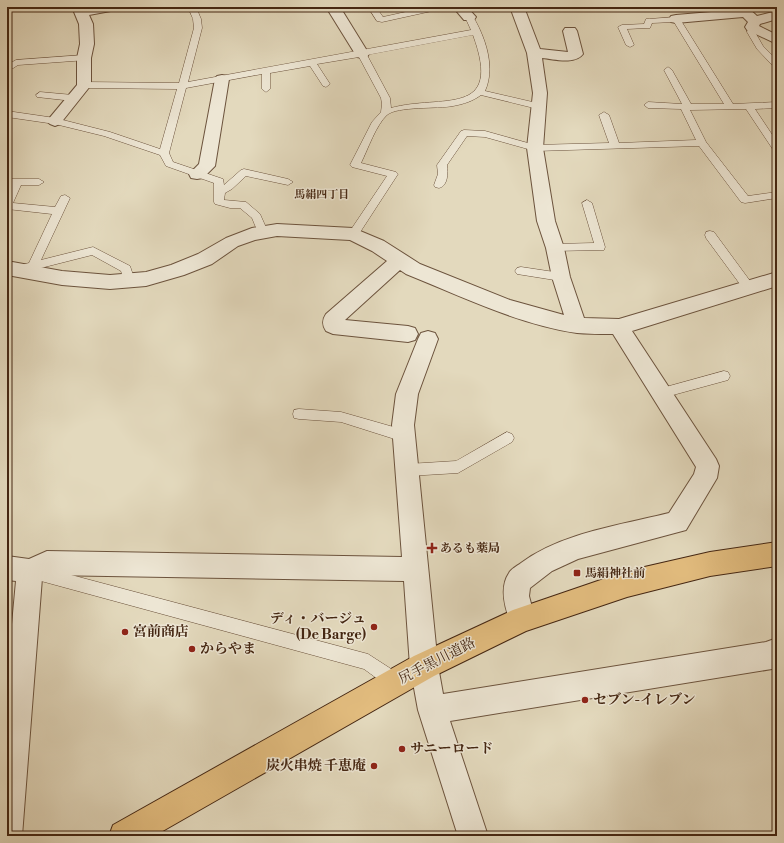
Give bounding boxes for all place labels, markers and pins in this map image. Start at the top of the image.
place label: あるも薬局 [440,541,500,556]
marker: あるも薬局 [427,543,437,553]
place label: 馬絹神社前 [585,566,645,581]
marker: 馬絹神社前 [572,568,582,578]
place label: ディ・バージュ (De Barge) [270,610,366,644]
marker: ディ・バージュ (De Barge) [369,622,379,632]
place label: 宮前商店 [133,623,189,641]
marker: 宮前商店 [120,627,130,637]
place label: からやま [200,640,256,658]
marker: からやま [187,644,197,654]
place label: セブン-イレブン [593,691,695,709]
marker: セブン-イレブン [580,695,590,705]
place label: サニーロード [410,740,493,758]
marker: サニーロード [397,744,407,754]
place label: 炭火串焼 千恵庵 [266,757,366,775]
marker: 炭火串焼 千恵庵 [369,761,379,771]

